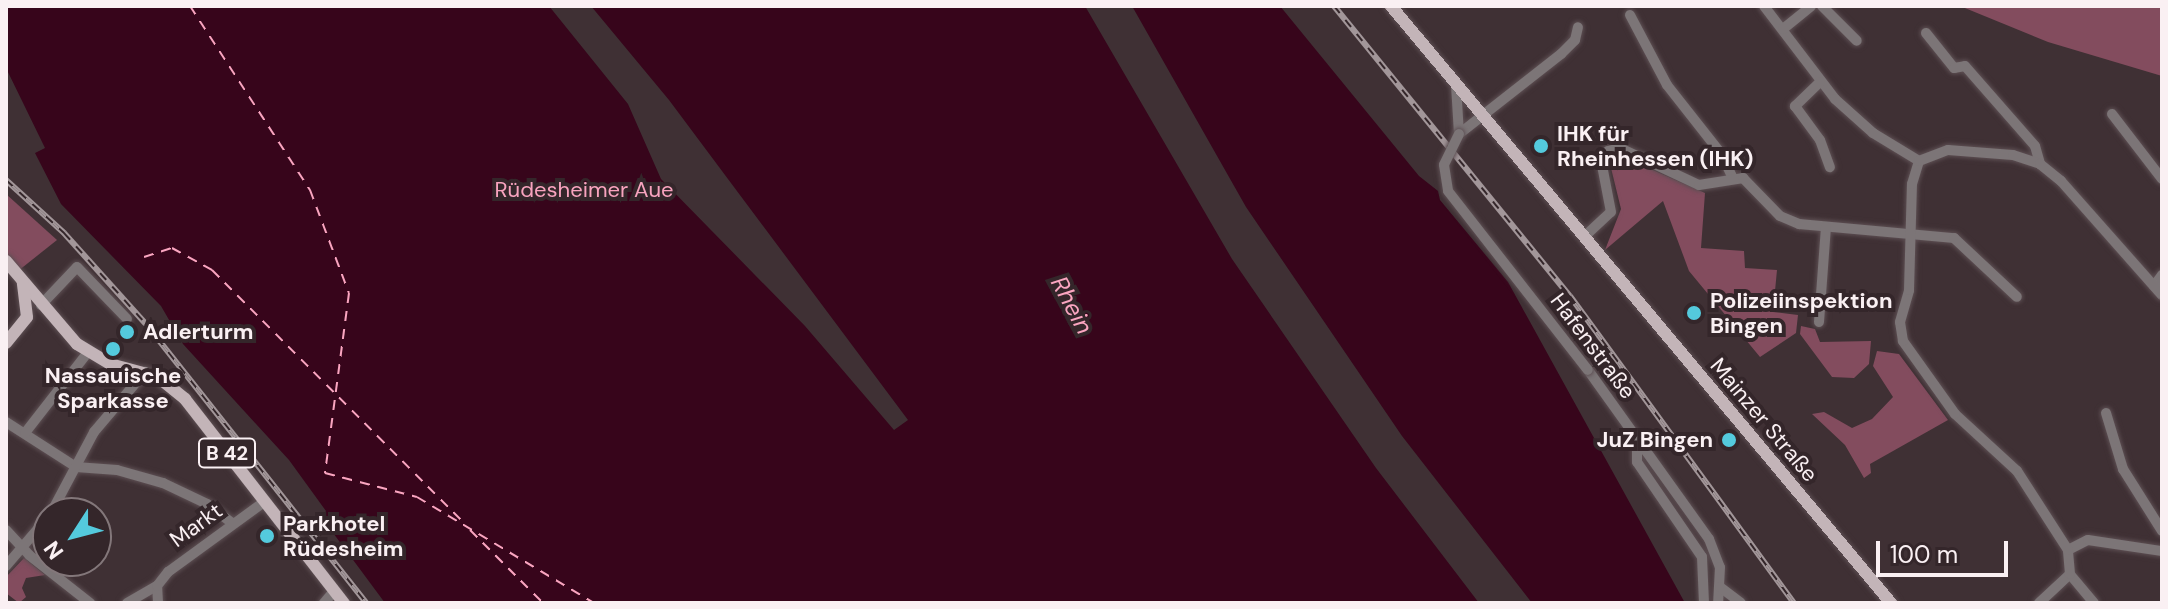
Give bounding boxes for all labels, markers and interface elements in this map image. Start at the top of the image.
place label: IHK für Rheinhessen (IHK) [1557,120,1753,172]
marker: IHK für Rheinhessen (IHK) [1532,137,1550,155]
park label: Rüdesheimer Aue [495,177,673,203]
water label: Rhein [1045,271,1099,339]
place label: Polizeiinspektion Bingen [1710,287,1893,338]
street label: Hafenstraße [1545,288,1641,404]
marker: Polizeiinspektion Bingen [1685,304,1703,322]
place label: Adlerturm [143,319,253,345]
marker: Adlerturm [118,323,136,341]
marker: Nassauische Sparkasse [104,340,122,358]
street label: Mainzer Straße [1705,353,1823,487]
place label: Nassauische Sparkasse [45,362,181,414]
place label: JuZ Bingen [1597,427,1713,453]
marker: JuZ Bingen [1720,431,1738,449]
road number: B 42 [197,437,257,469]
north arrow [32,497,112,577]
street label: Markt [165,497,227,553]
place label: Parkhotel Rüdesheim [283,510,403,562]
scale bar [1880,525,2012,575]
marker: Parkhotel Rüdesheim [258,527,276,545]
text: N [37,535,70,565]
text: 100 m [1890,539,1958,570]

